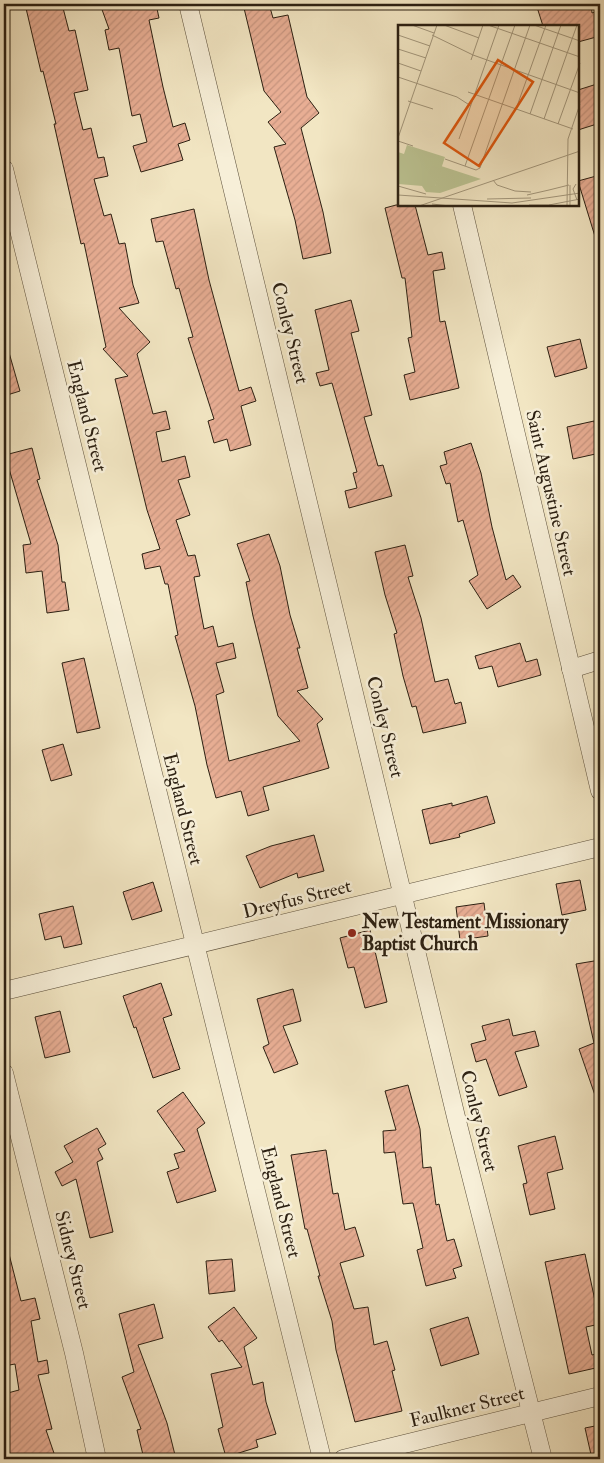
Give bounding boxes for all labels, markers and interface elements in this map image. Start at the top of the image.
inset map [398,25,579,206]
street label: Conley Street [266,280,314,386]
street label: England Street [62,358,112,474]
street label: Saint Augustine Street [520,408,582,578]
street label: Conley Street [361,674,409,780]
street label: England Street [158,751,208,867]
street label: Dreyfus Street [240,874,354,924]
place label: New Testament Missionary Baptist Church [361,910,569,957]
marker: New Testament Missionary Baptist Church [346,927,358,939]
street label: Conley Street [455,1068,503,1174]
street label: England Street [256,1144,306,1260]
street label: Sidney Street [49,1208,97,1312]
street label: Faulkner Street [407,1381,527,1433]

